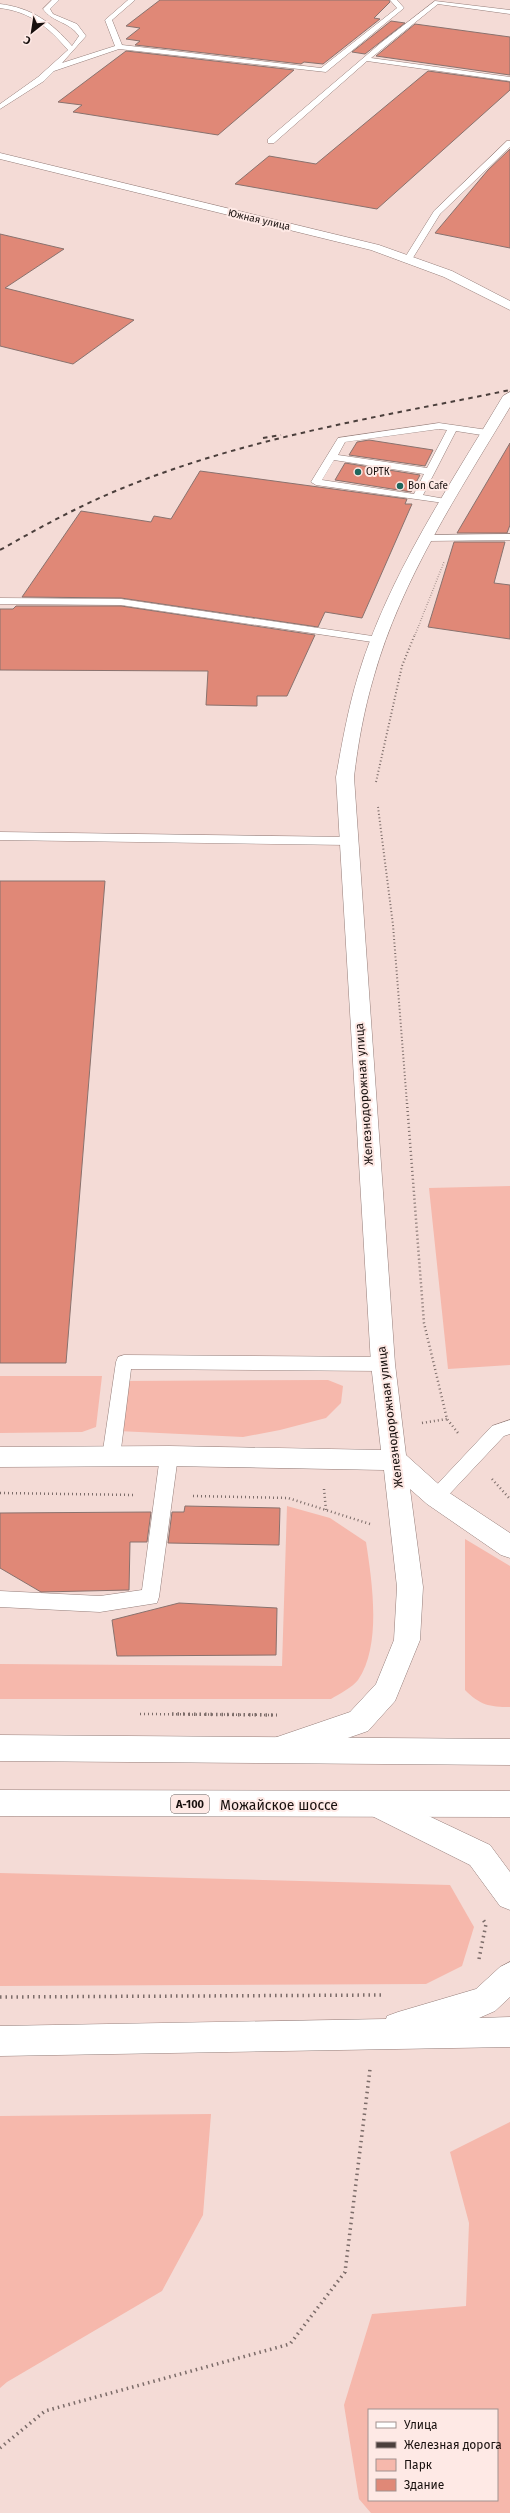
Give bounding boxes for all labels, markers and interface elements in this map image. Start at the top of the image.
north arrow [12,12,52,52]
text: С [21,33,33,47]
street label: Южная улица [227,207,291,233]
place label: ОРТК [366,466,390,478]
marker: ОРТК [353,467,363,477]
place label: Bon Cafe [408,480,448,492]
marker: Bon Cafe [395,481,405,491]
street label: Железнодорожная улица [352,1022,376,1166]
street label: Железнодорожная улица [374,1345,406,1489]
road number: А-100 [171,1795,209,1813]
street label: Можайское шоссе [220,1797,338,1814]
legend [368,2409,498,2501]
text: Улица [404,2418,438,2432]
text: Железная дорога [404,2438,502,2452]
text: Парк [404,2458,433,2472]
text: Здание [404,2478,444,2492]

